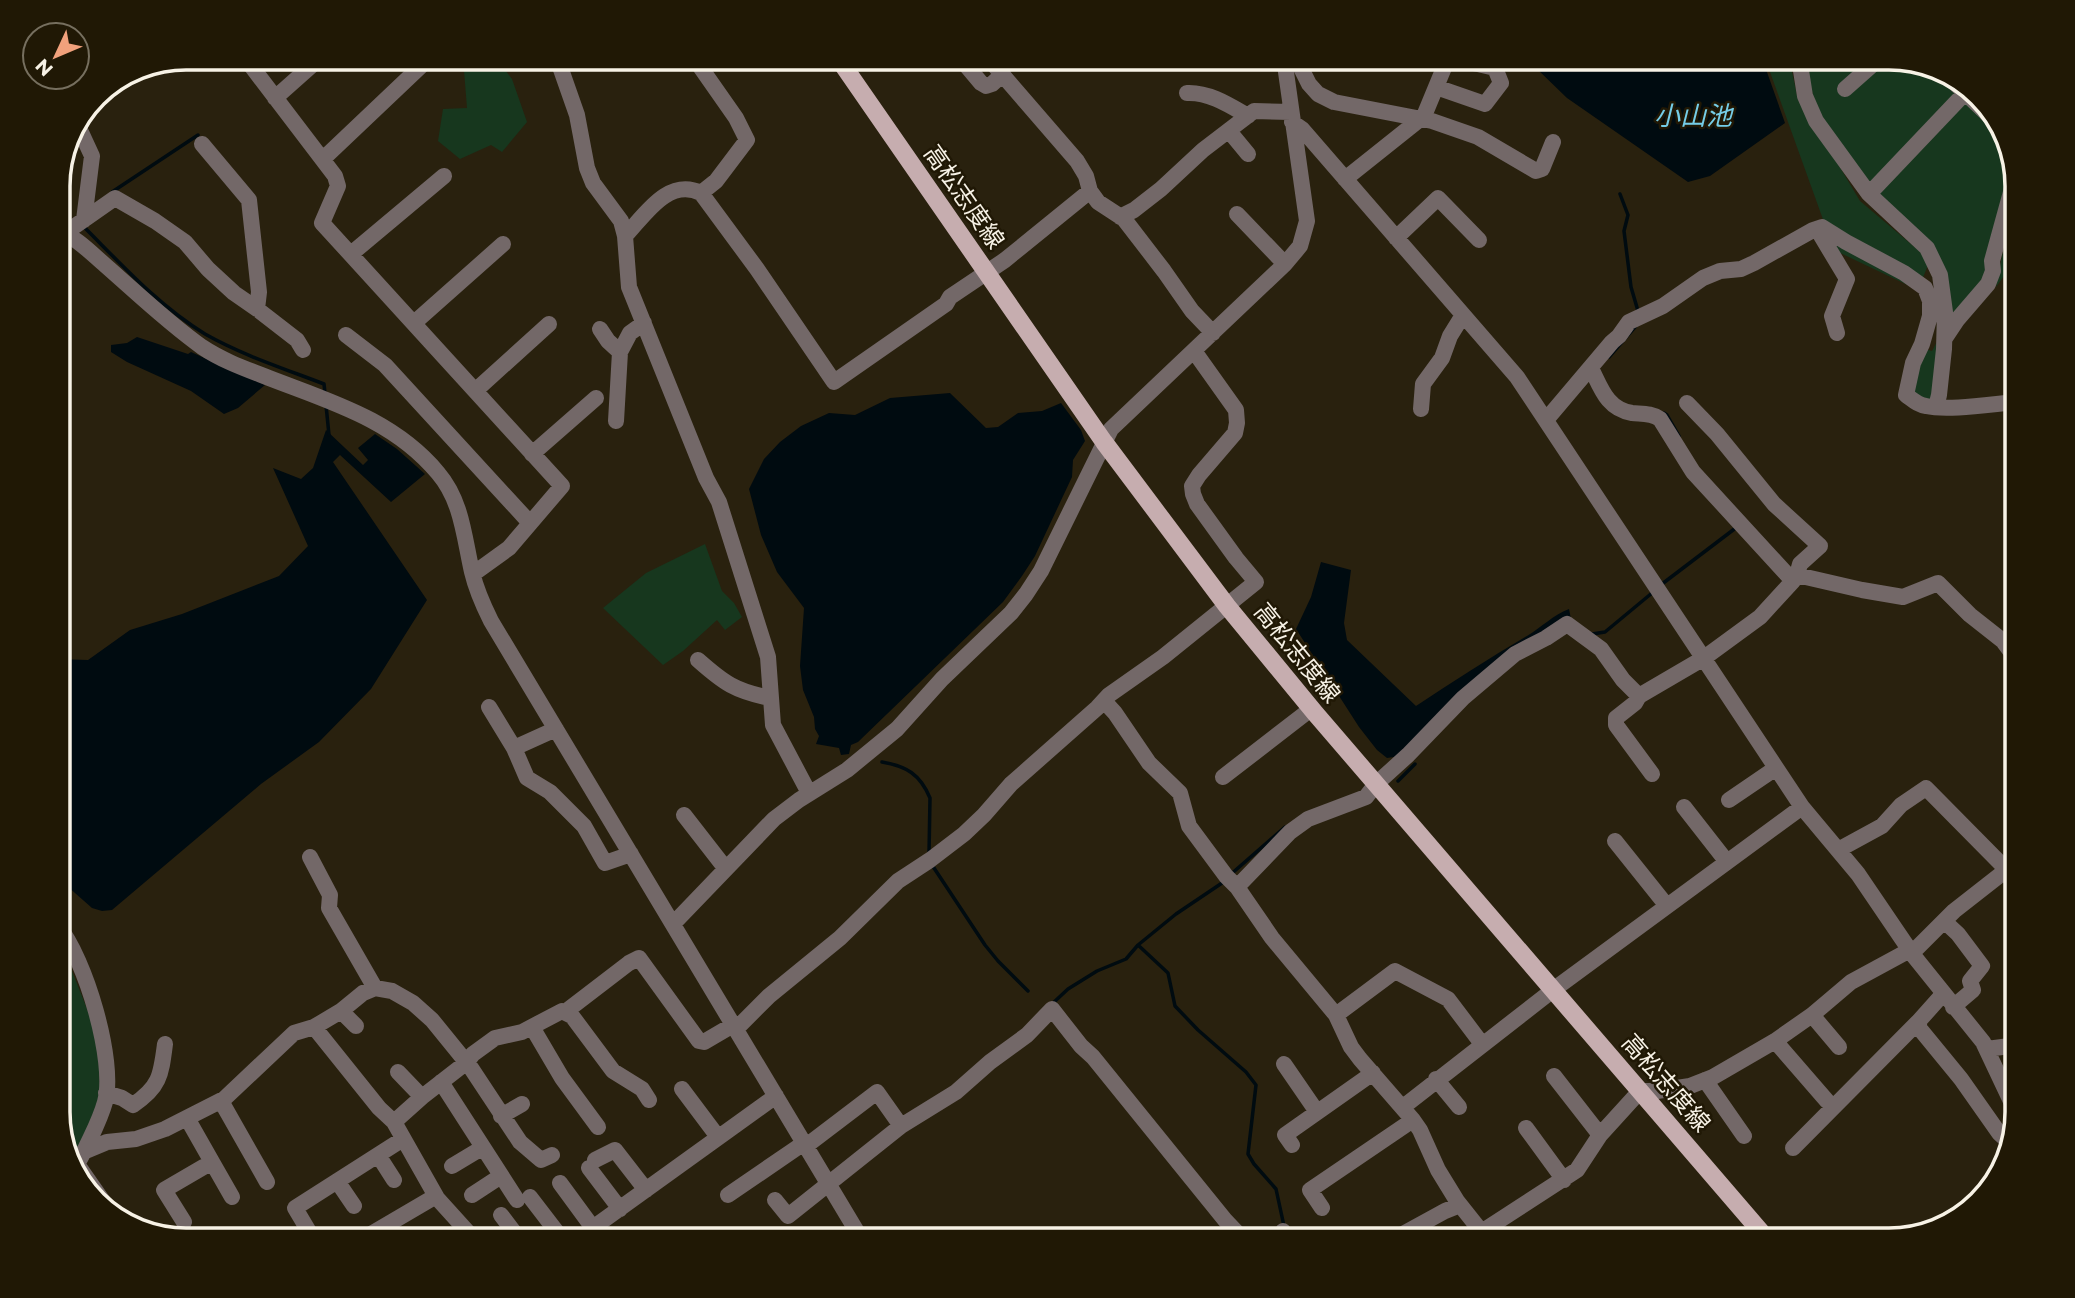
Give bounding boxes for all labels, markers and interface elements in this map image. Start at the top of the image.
north arrow [21,21,91,91]
text: N [31,54,58,81]
water label: 小山池 [1654,100,1735,132]
street label: 高松志度線 [918,139,1011,254]
street label: 高松志度線 [1248,597,1346,708]
street label: 高松志度線 [1616,1028,1717,1137]

